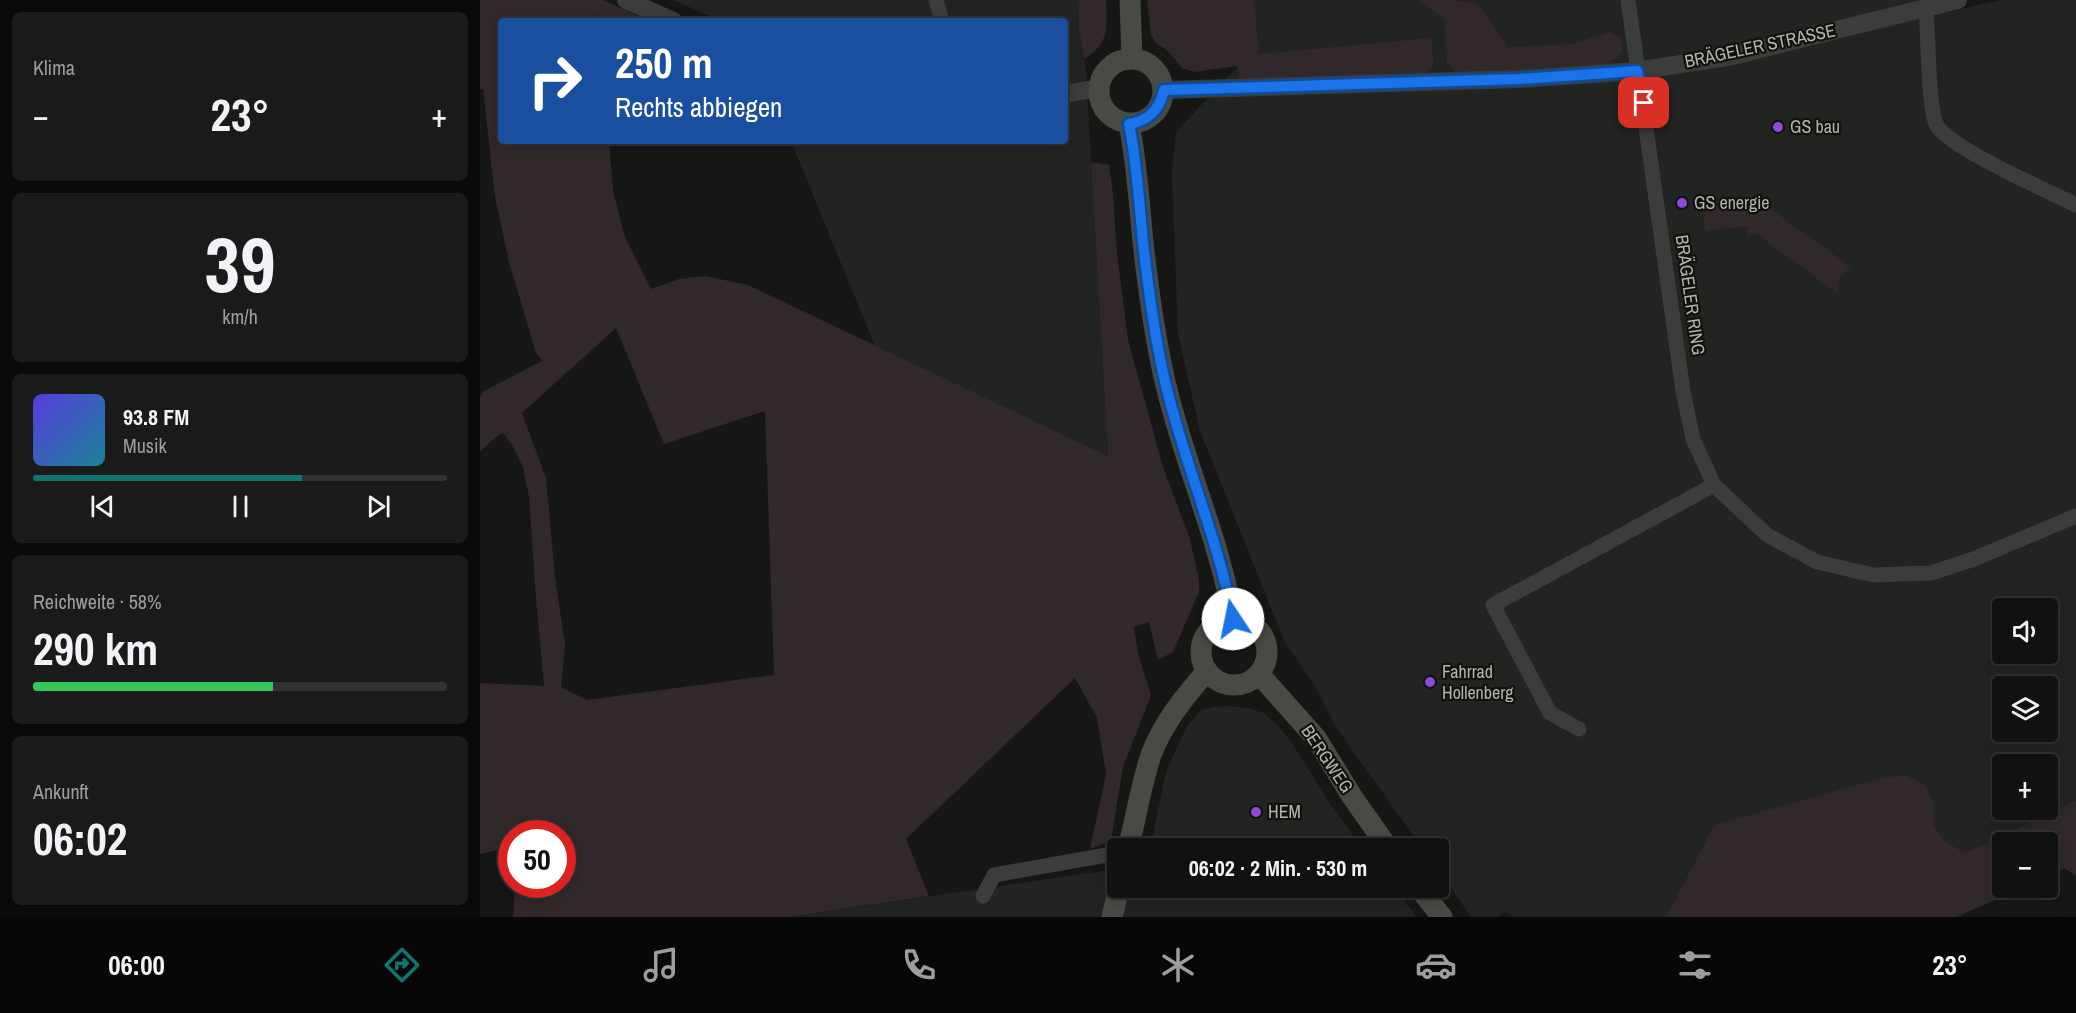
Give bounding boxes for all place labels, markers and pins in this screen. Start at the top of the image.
pin [1618,77,1669,128]
place label: GS bau [1790,114,1840,139]
marker: GS bau [1771,120,1785,134]
place label: GS energie [1694,190,1770,215]
marker: GS energie [1675,196,1689,210]
place label: Fahrrad Hollenberg [1442,659,1514,705]
marker: Fahrrad Hollenberg [1423,675,1437,689]
place label: HEM [1268,799,1301,824]
marker: HEM [1249,805,1263,819]

